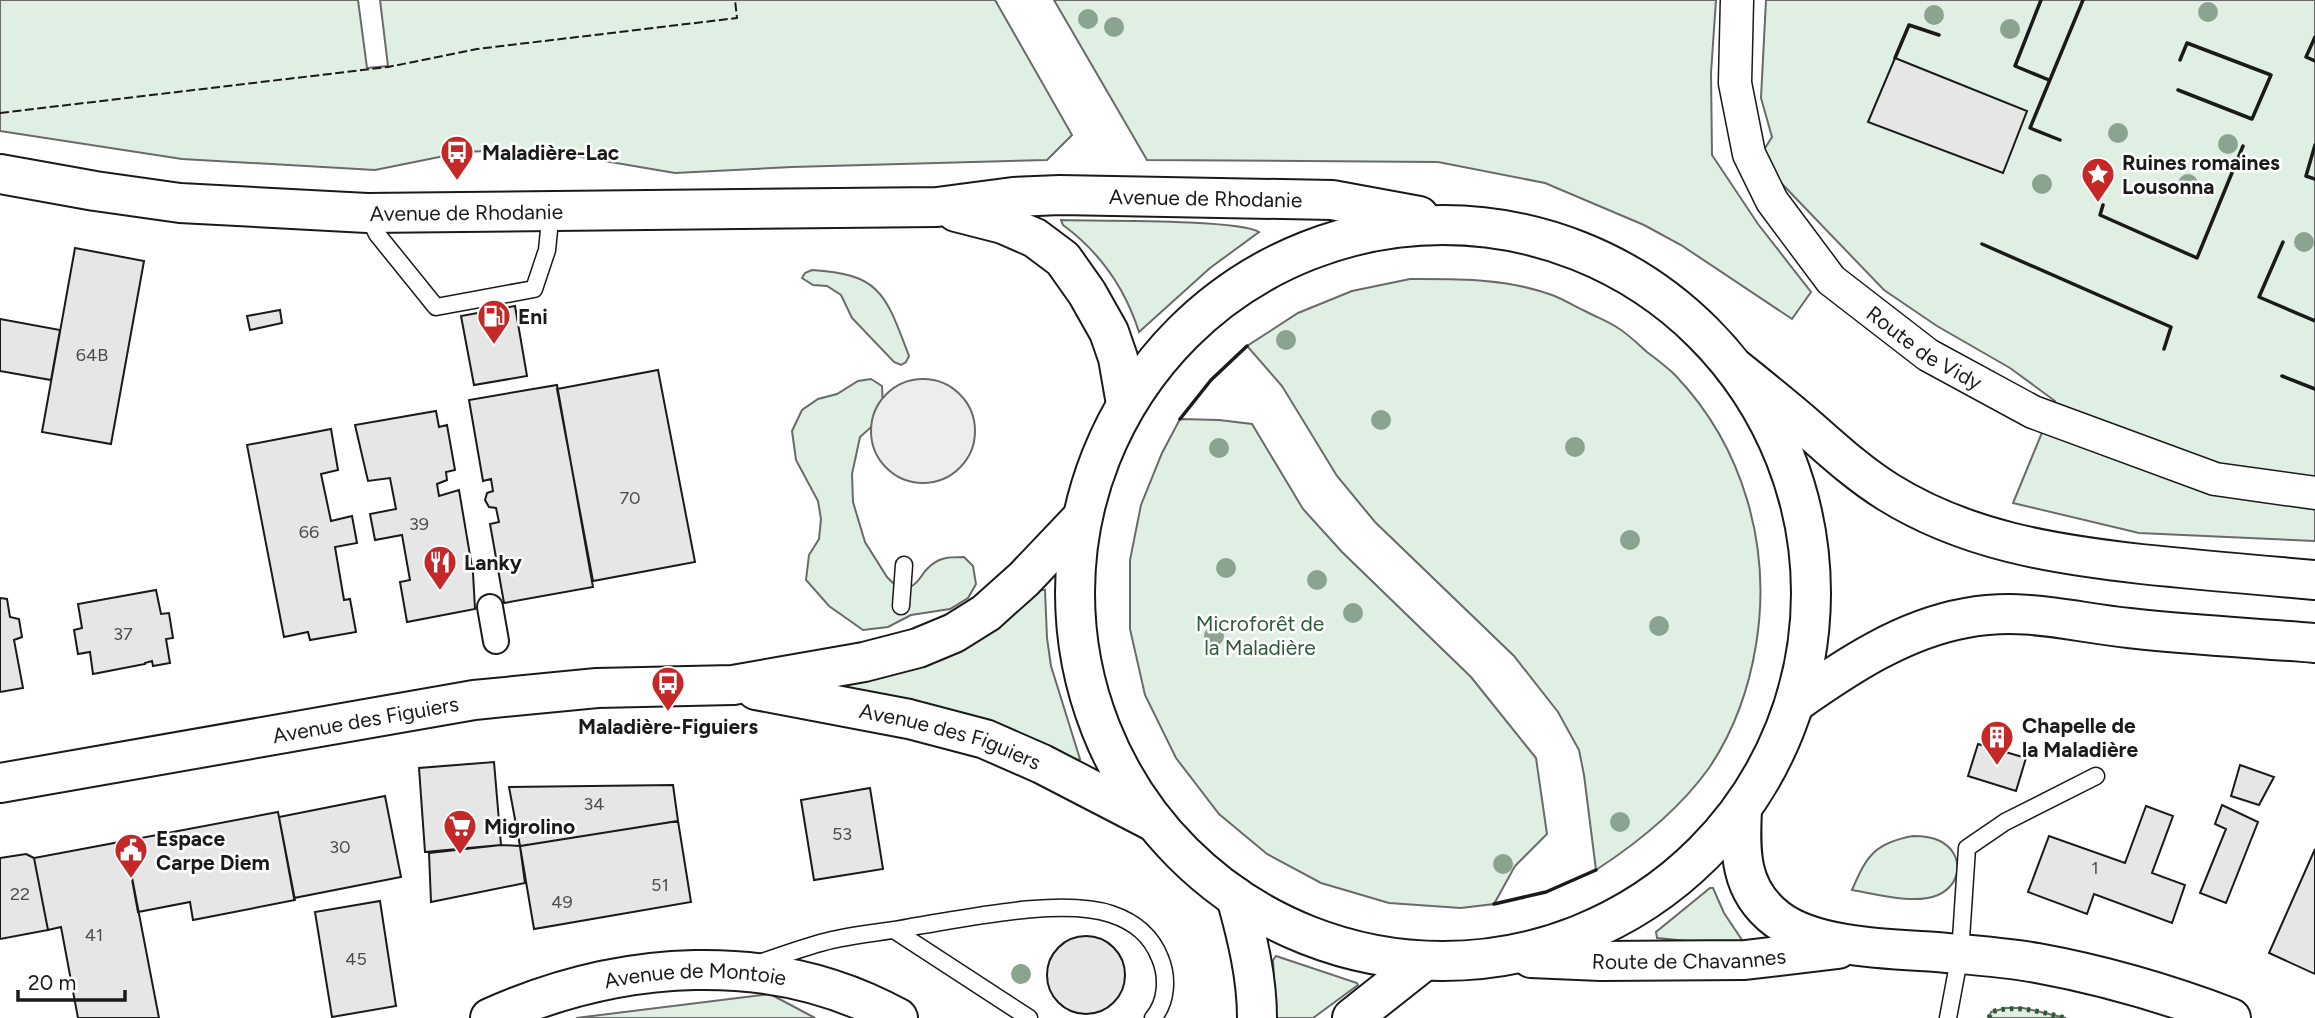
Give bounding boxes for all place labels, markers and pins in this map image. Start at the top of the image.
bus stop icon: Maladière-Lac [438,133,476,182]
place label: Maladière-Lac [482,140,620,165]
place label: Ruines romaines Lousonna [2122,150,2280,199]
place icon: Ruines romaines Lousonna [2079,155,2117,204]
fuel station icon: Eni [475,297,513,346]
place label: Eni [518,304,548,329]
restaurant icon: Lanky [421,543,459,592]
place label: Lanky [464,550,523,575]
bus stop icon: Maladière-Figuiers [649,664,687,713]
place label: Chapelle de la Maladière [2022,713,2139,762]
place label: Maladière-Figuiers [578,714,758,739]
building icon: Chapelle de la Maladière [1978,718,2016,767]
supermarket icon: Migrolino [441,807,479,856]
place label: Migrolino [484,814,575,839]
place label: Espace Carpe Diem [156,826,270,875]
public building icon: Espace Carpe Diem [112,831,150,880]

